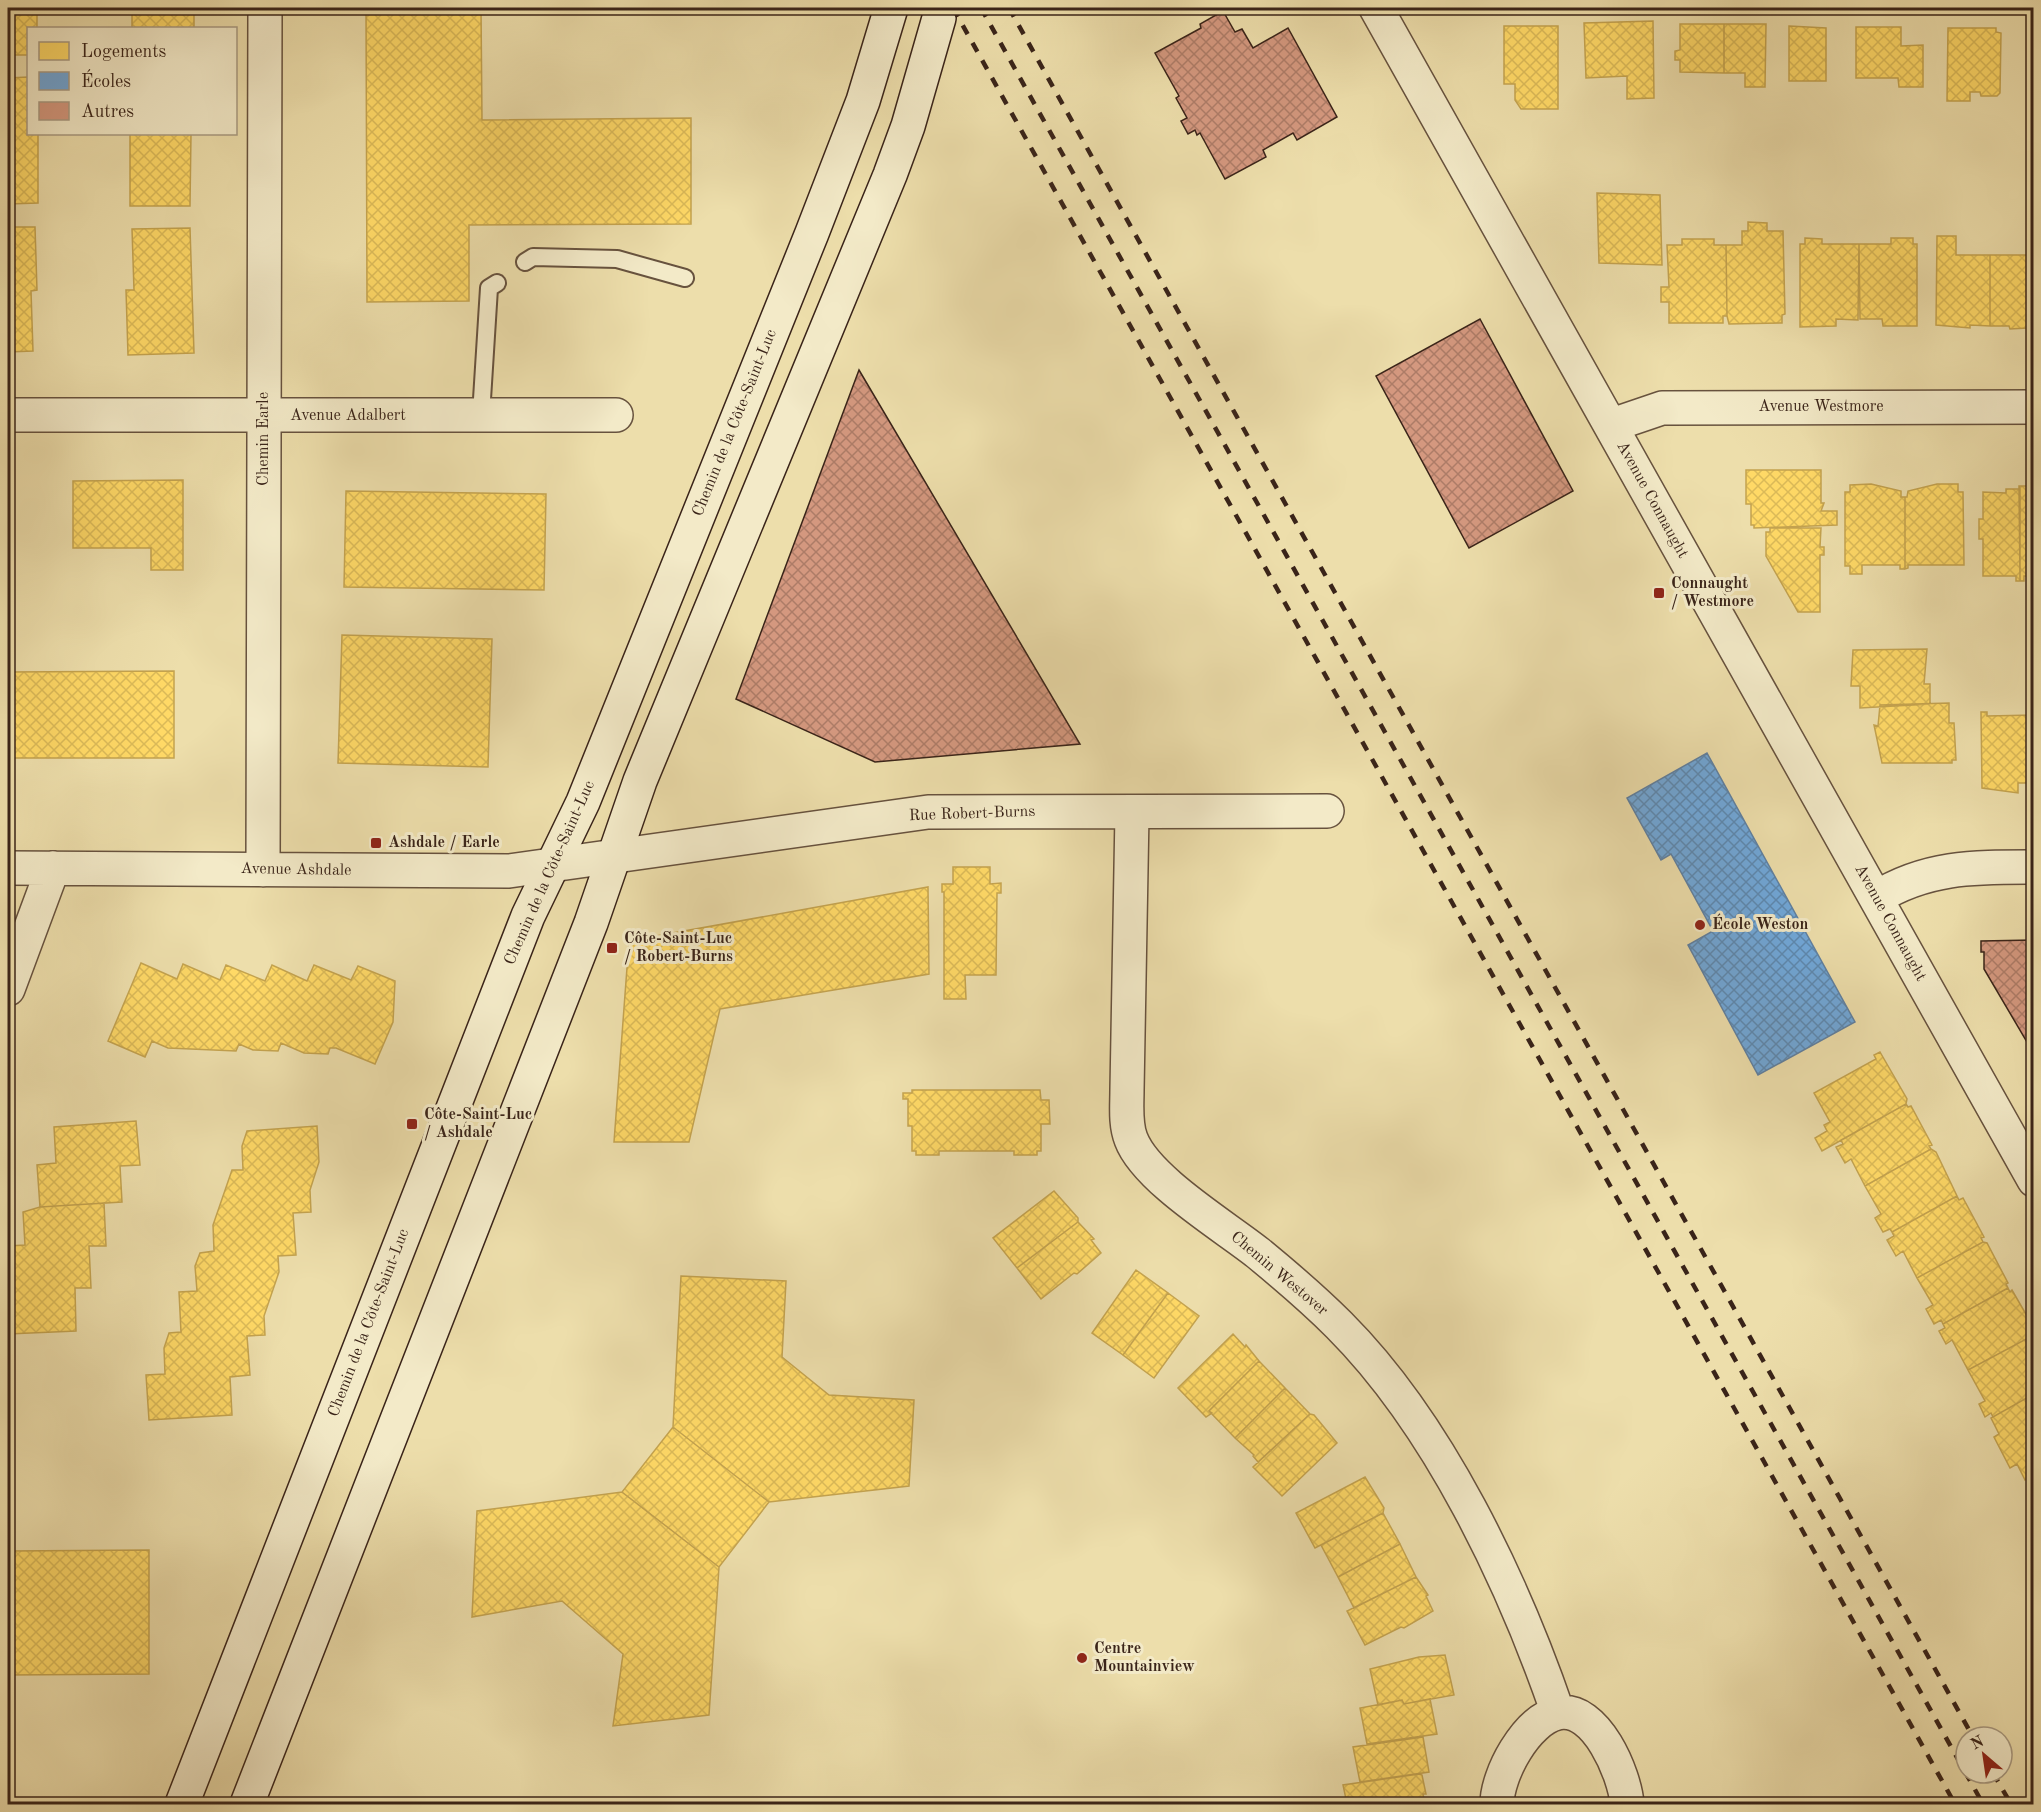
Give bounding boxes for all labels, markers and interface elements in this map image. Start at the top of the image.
legend [27,27,237,135]
text: Logements [81,43,167,61]
text: Écoles [81,69,131,91]
text: Autres [81,103,134,121]
street label: Chemin de la Côte-Saint-Luc [690,327,780,519]
street label: Chemin Earle [256,392,272,486]
street label: Avenue Westmore [1758,399,1884,415]
street label: Avenue Adalbert [290,408,406,424]
street label: Avenue Connaught [1613,439,1691,561]
place label: Connaught / Westmore [1671,576,1754,610]
marker: Connaught / Westmore [1652,586,1666,600]
street label: Chemin de la Côte-Saint-Luc [502,778,598,968]
street label: Rue Robert-Burns [908,804,1036,824]
place label: Ashdale / Earle [388,835,500,851]
marker: Ashdale / Earle [369,836,383,850]
street label: Avenue Ashdale [240,861,352,879]
street label: Avenue Connaught [1851,862,1929,984]
place label: École Weston [1712,913,1809,933]
marker: École Weston [1693,918,1707,932]
place label: Côte-Saint-Luc / Robert-Burns [624,931,733,965]
marker: Côte-Saint-Luc / Robert-Burns [605,941,619,955]
place label: Côte-Saint-Luc / Ashdale [424,1107,532,1141]
marker: Côte-Saint-Luc / Ashdale [405,1117,419,1131]
street label: Chemin de la Côte-Saint-Luc [326,1227,412,1419]
street label: Chemin Westover [1227,1229,1331,1319]
place label: Centre Mountainview [1094,1641,1195,1675]
marker: Centre Mountainview [1075,1651,1089,1665]
north arrow [1954,1725,2014,1785]
text: N [1968,1733,1988,1754]

